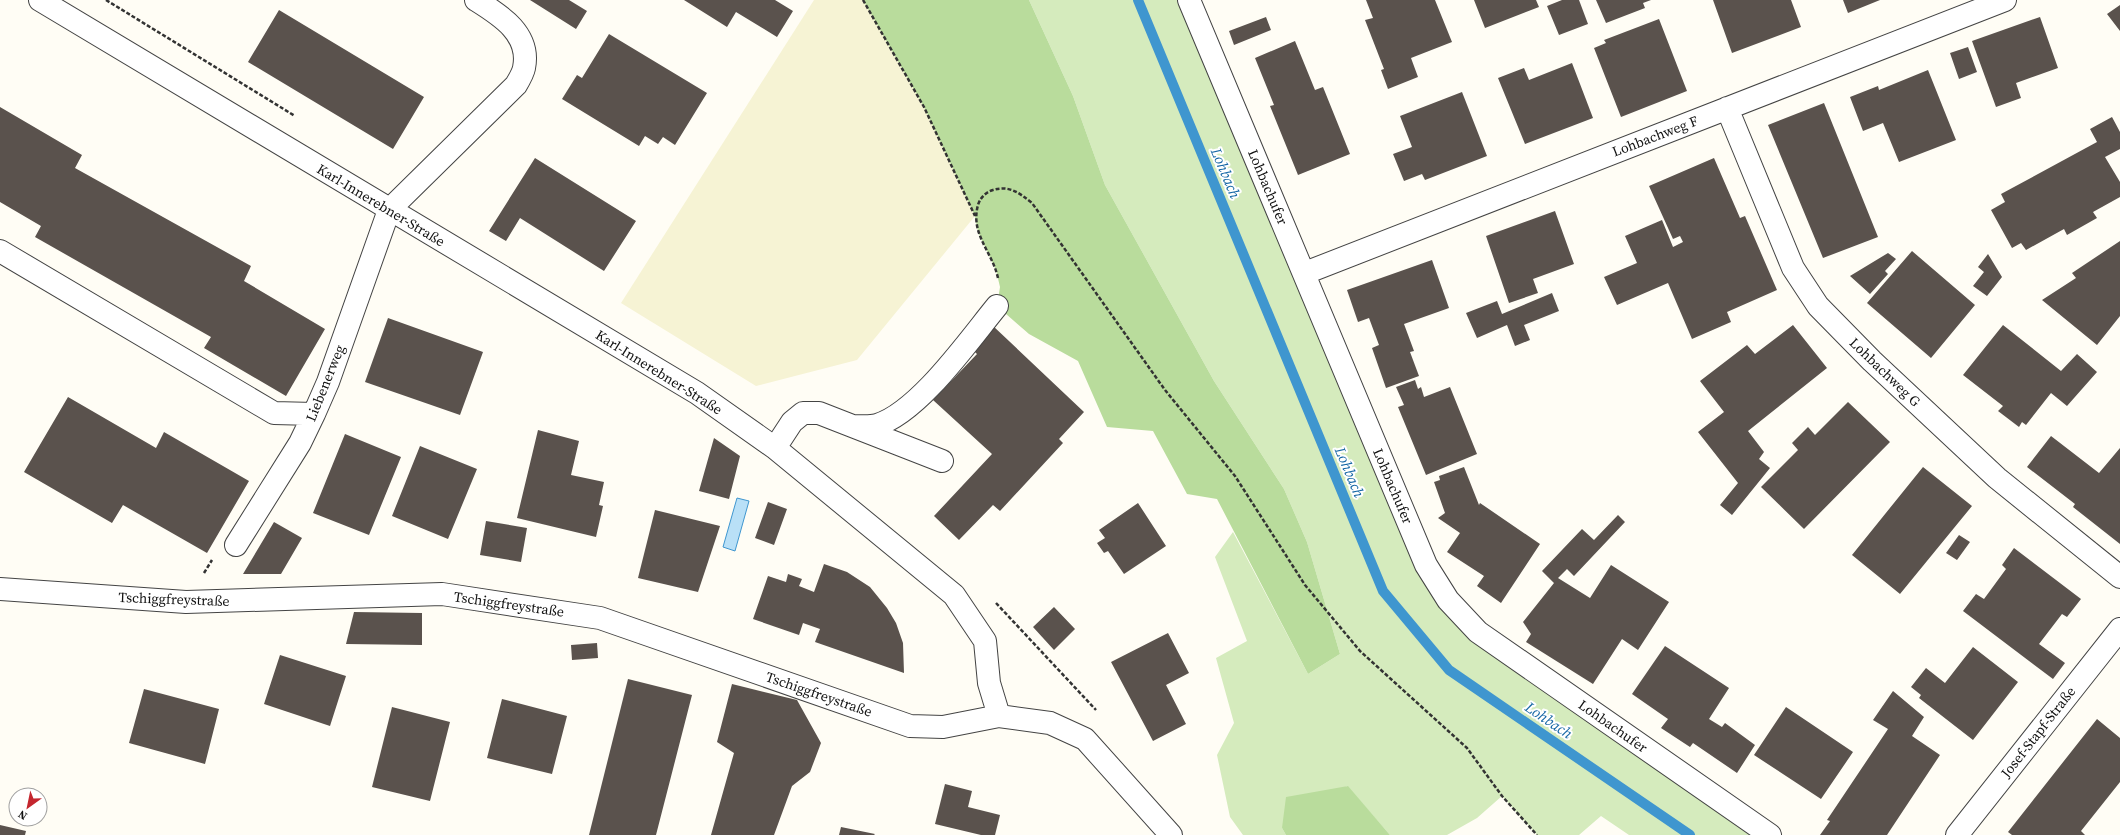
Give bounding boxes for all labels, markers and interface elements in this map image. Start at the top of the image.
street label: Lohbachweg F [1609,110,1701,162]
water label: Lohbach [1206,144,1246,201]
street label: Lohbachufer [1243,146,1293,228]
street label: Karl-Innerebner-Straße [313,159,449,251]
street label: Karl-Innerebner-Straße [592,325,726,419]
street label: Lohbachweg G [1845,333,1925,411]
street label: Liebenerweg [301,342,349,424]
water label: Lohbach [1330,443,1370,500]
street label: Lohbachufer [1368,445,1418,527]
street label: Tschiggfreystraße [453,586,565,622]
street label: Tschiggfreystraße [118,587,230,611]
street label: Tschiggfreystraße [763,666,875,722]
street label: Josef-Stapf-Straße [1995,682,2080,783]
street label: Lohbachufer [1574,695,1652,757]
water label: Lohbach [1520,696,1577,744]
north arrow [8,787,48,827]
text: N [15,806,30,823]

